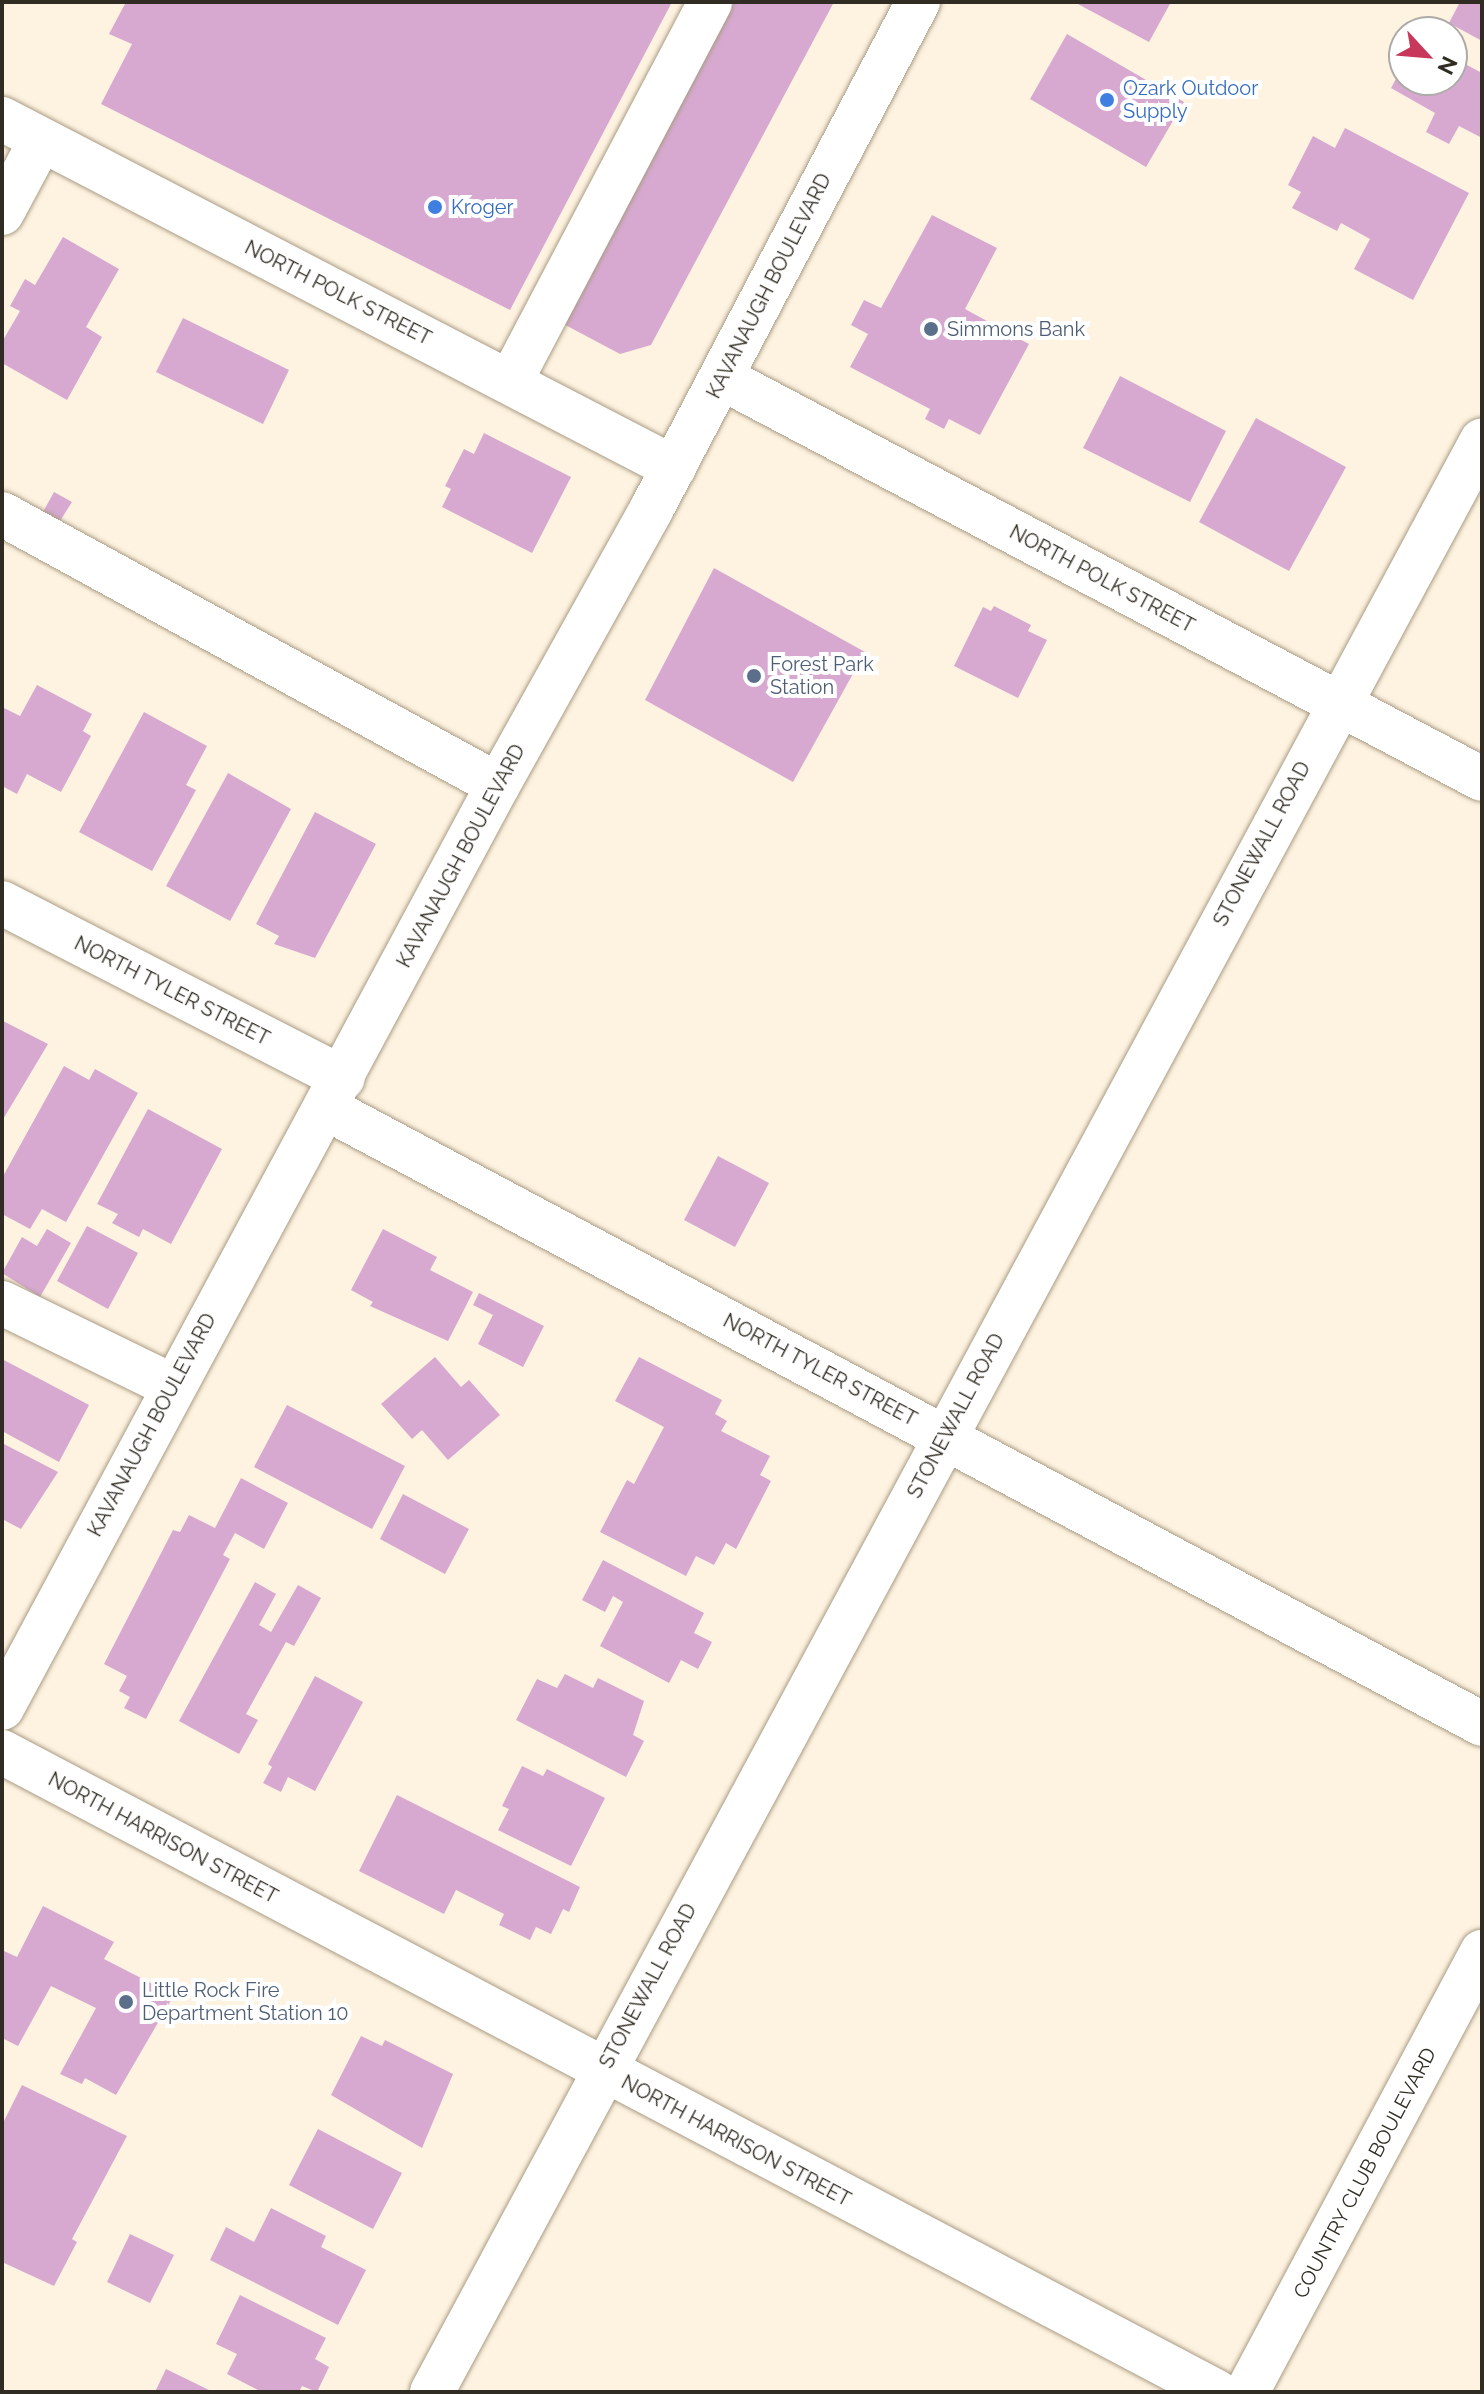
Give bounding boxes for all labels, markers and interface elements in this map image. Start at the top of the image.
north arrow [1388,16,1468,96]
text: N [1432,52,1463,79]
place label: Ozark Outdoor Supply [1123,76,1258,123]
marker: Ozark Outdoor Supply [1098,91,1116,109]
street label: KAVANAUGH BOULEVARD [702,169,836,403]
place label: Kroger [451,195,514,219]
marker: Kroger [426,198,444,216]
street label: NORTH POLK STREET [241,235,435,351]
place label: Simmons Bank [947,317,1085,341]
marker: Simmons Bank [922,320,940,338]
street label: NORTH POLK STREET [1005,520,1199,638]
place label: Forest Park Station [770,652,874,699]
marker: Forest Park Station [745,667,763,685]
street label: KAVANAUGH BOULEVARD [392,740,530,972]
street label: STONEWALL ROAD [1208,757,1316,931]
street label: NORTH TYLER STREET [70,931,274,1051]
street label: KAVANAUGH BOULEVARD [83,1309,221,1541]
street label: NORTH TYLER STREET [719,1309,921,1431]
street label: STONEWALL ROAD [902,1329,1010,1503]
street label: NORTH HARRISON STREET [44,1767,282,1909]
street label: STONEWALL ROAD [594,1899,702,2073]
place label: Little Rock Fire Department Station 10 [142,1978,348,2025]
marker: Little Rock Fire Department Station 10 [117,1993,135,2011]
street label: COUNTRY CLUB BOULEVARD [1288,2043,1442,2303]
street label: NORTH HARRISON STREET [617,2070,855,2212]

